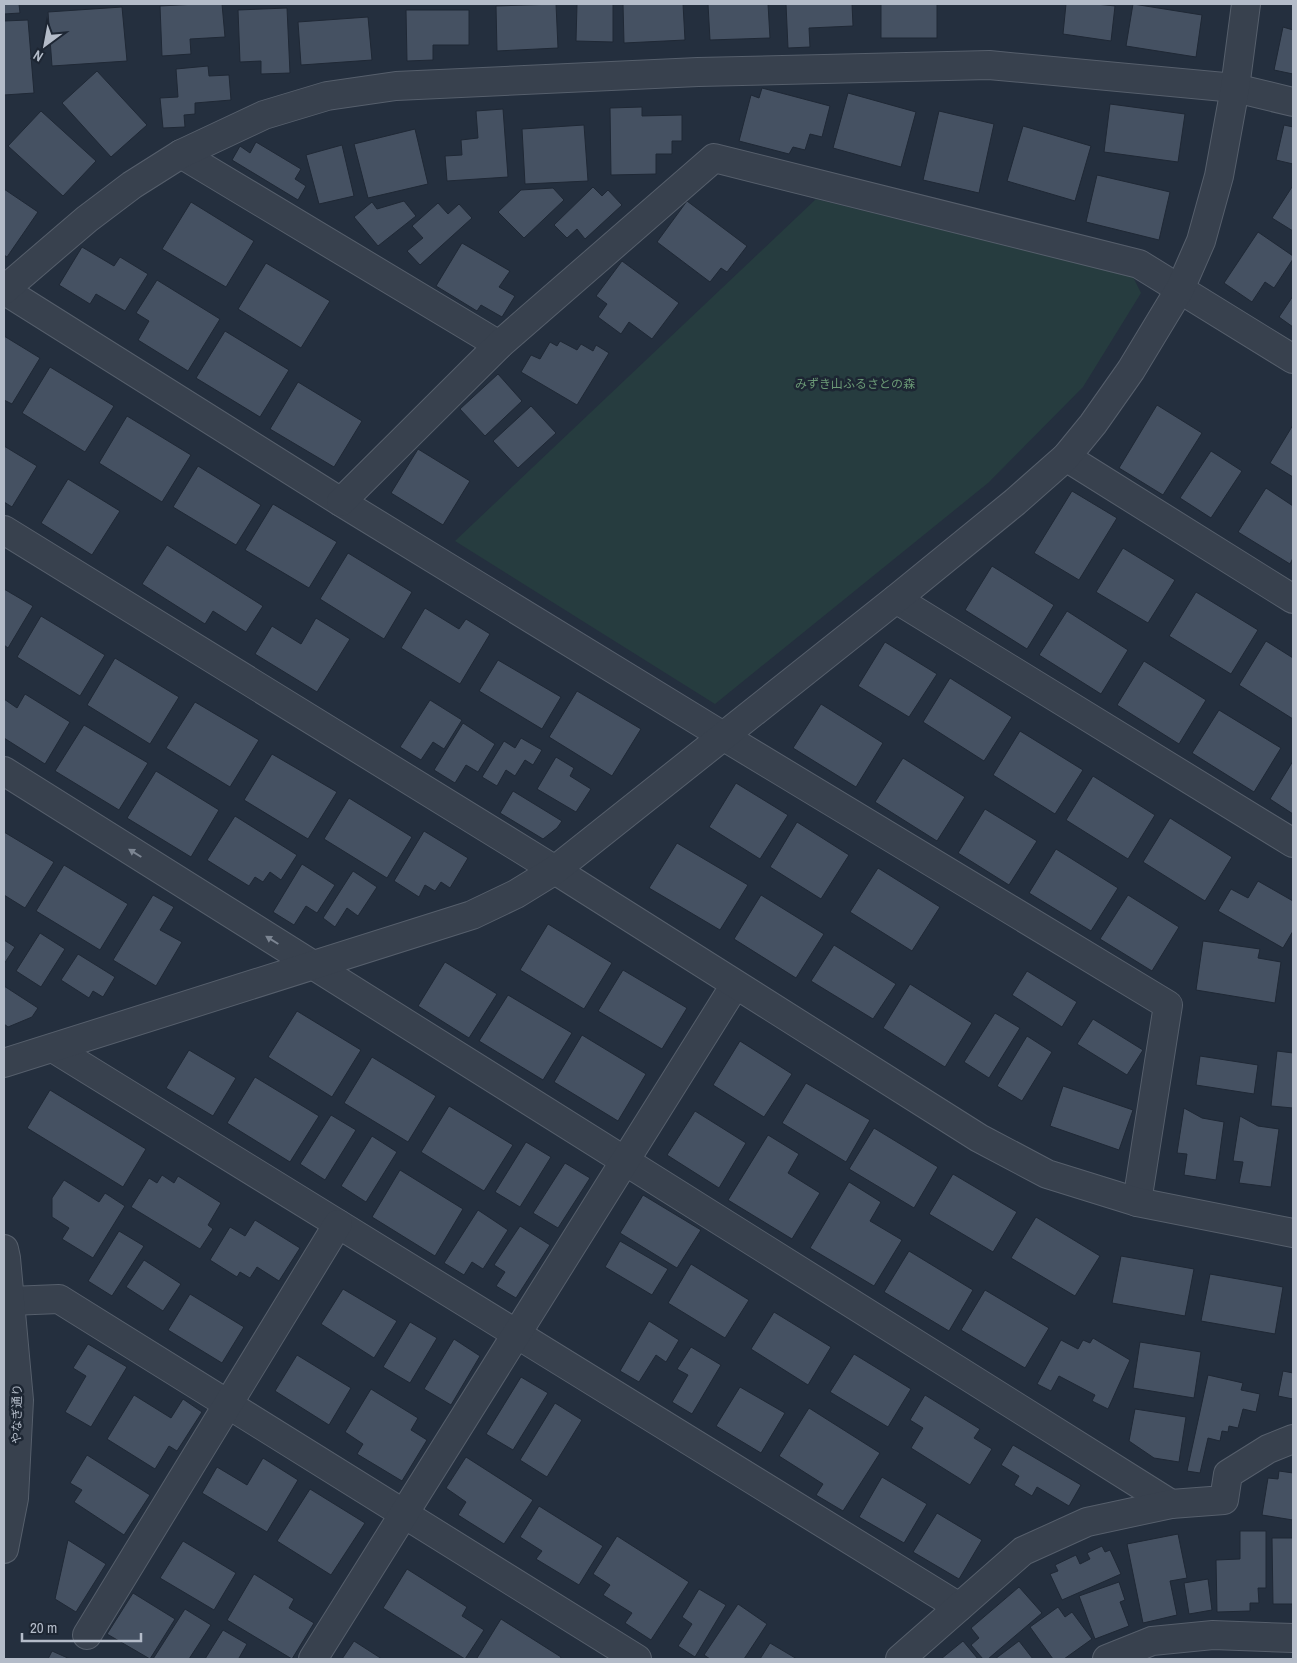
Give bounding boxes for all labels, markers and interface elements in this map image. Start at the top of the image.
north arrow [20,20,70,70]
text: N [30,46,46,66]
park label: みずき山ふるさとの森 [795,376,915,392]
one-way arrow [128,849,141,858]
one-way arrow [266,935,279,944]
street label: やなぎ通り [8,1384,26,1444]
scale bar [22,1610,141,1642]
text: 20 m [30,1617,57,1638]

